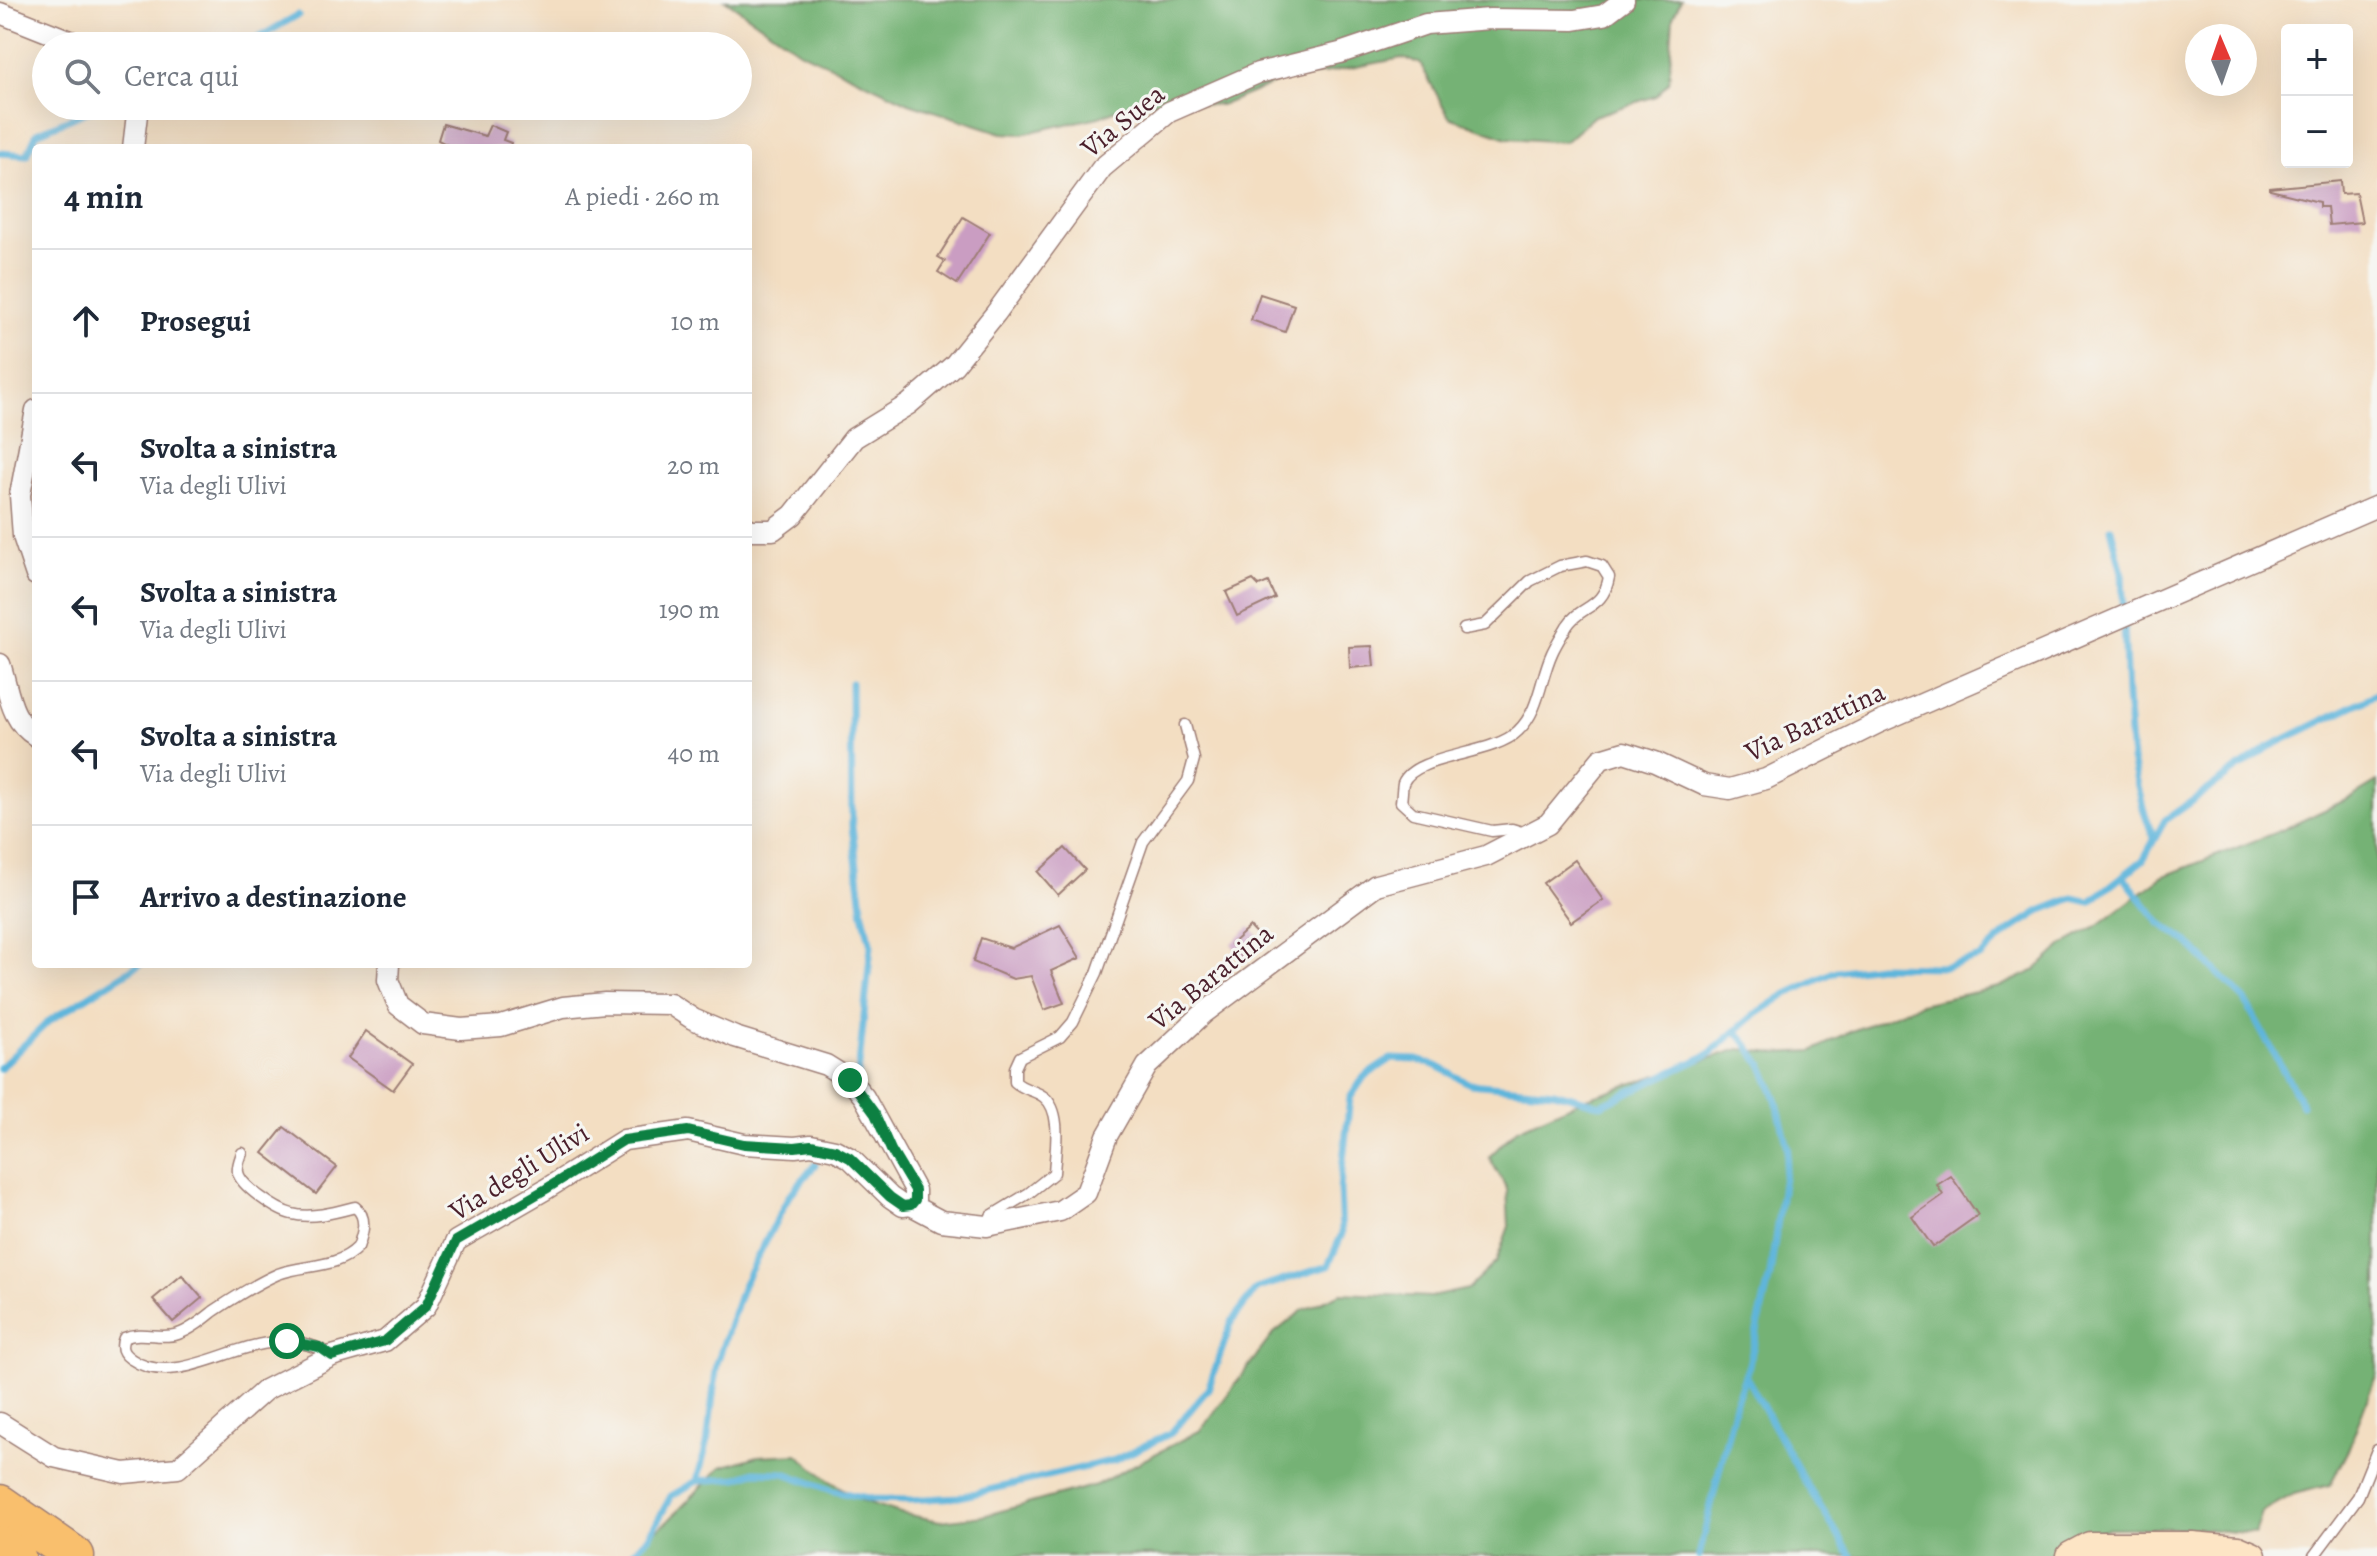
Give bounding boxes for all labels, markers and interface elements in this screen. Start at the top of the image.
north arrow [2185,24,2257,96]
map controls [2281,24,2353,168]
button: + [2281,24,2353,96]
search box [32,32,752,120]
icon: search [60,54,104,98]
text: Cerca qui [124,56,239,96]
street label: Via Suea [1072,75,1173,167]
button: − [2281,96,2353,168]
text: 4 min [64,173,143,220]
text: A piedi · 260 m [565,179,720,214]
icon: ahead [64,299,108,343]
text: Prosegui [140,301,251,341]
text: 10 m [670,304,720,339]
text: Svolta a sinistra [140,428,337,468]
icon: left [64,443,108,487]
text: 20 m [667,448,720,483]
text: Via degli Ulivi [140,468,287,503]
text: Svolta a sinistra [140,572,337,612]
icon: left [64,587,108,631]
text: 190 m [659,592,720,627]
text: Via degli Ulivi [140,612,287,647]
street label: Via Barattina [1738,673,1891,771]
text: Svolta a sinistra [140,716,337,756]
icon: left [64,731,108,775]
text: 40 m [668,736,720,771]
text: Via degli Ulivi [140,756,287,791]
icon: arrive [64,875,108,919]
text: Arrivo a destinazione [140,877,407,917]
street label: Via Barattina [1140,915,1281,1040]
route end [832,1062,868,1098]
street label: Via degli Ulivi [441,1114,596,1231]
route start [269,1323,305,1359]

